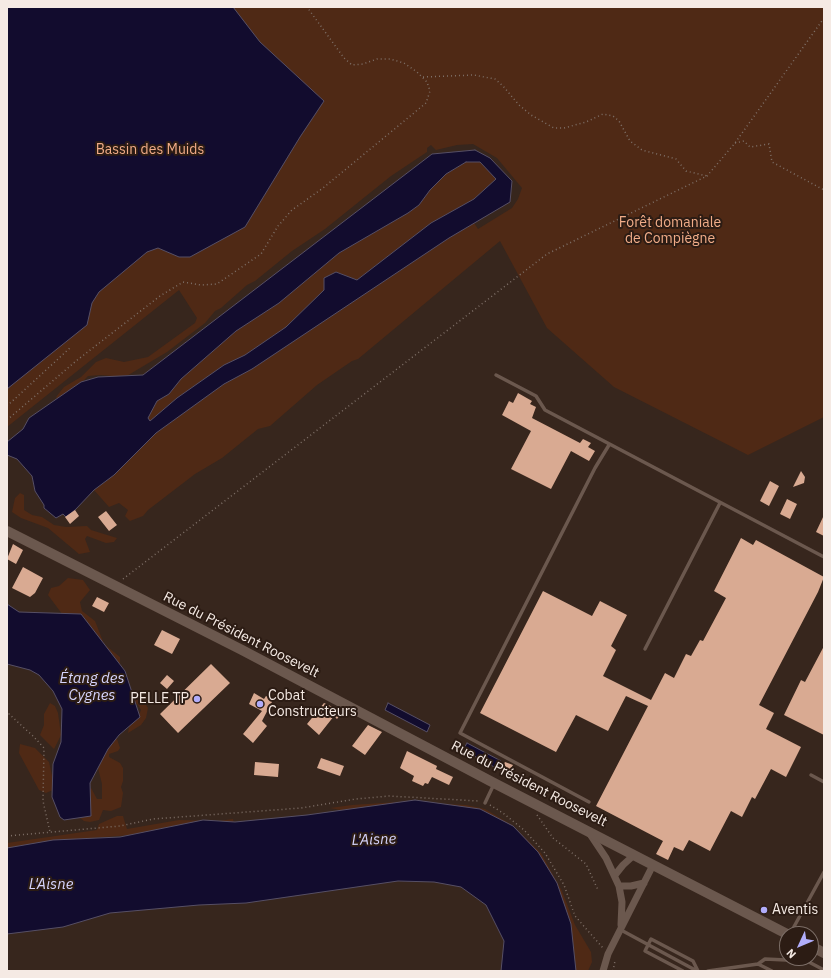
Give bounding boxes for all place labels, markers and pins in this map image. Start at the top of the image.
place label: Cobat Constructeurs [268,688,357,720]
place label: PELLE TP [130,691,189,707]
marker: PELLE TP [192,694,202,704]
marker: Cobat Constructeurs [255,699,265,709]
place label: Aventis [772,902,818,918]
marker: Aventis [759,905,769,915]

